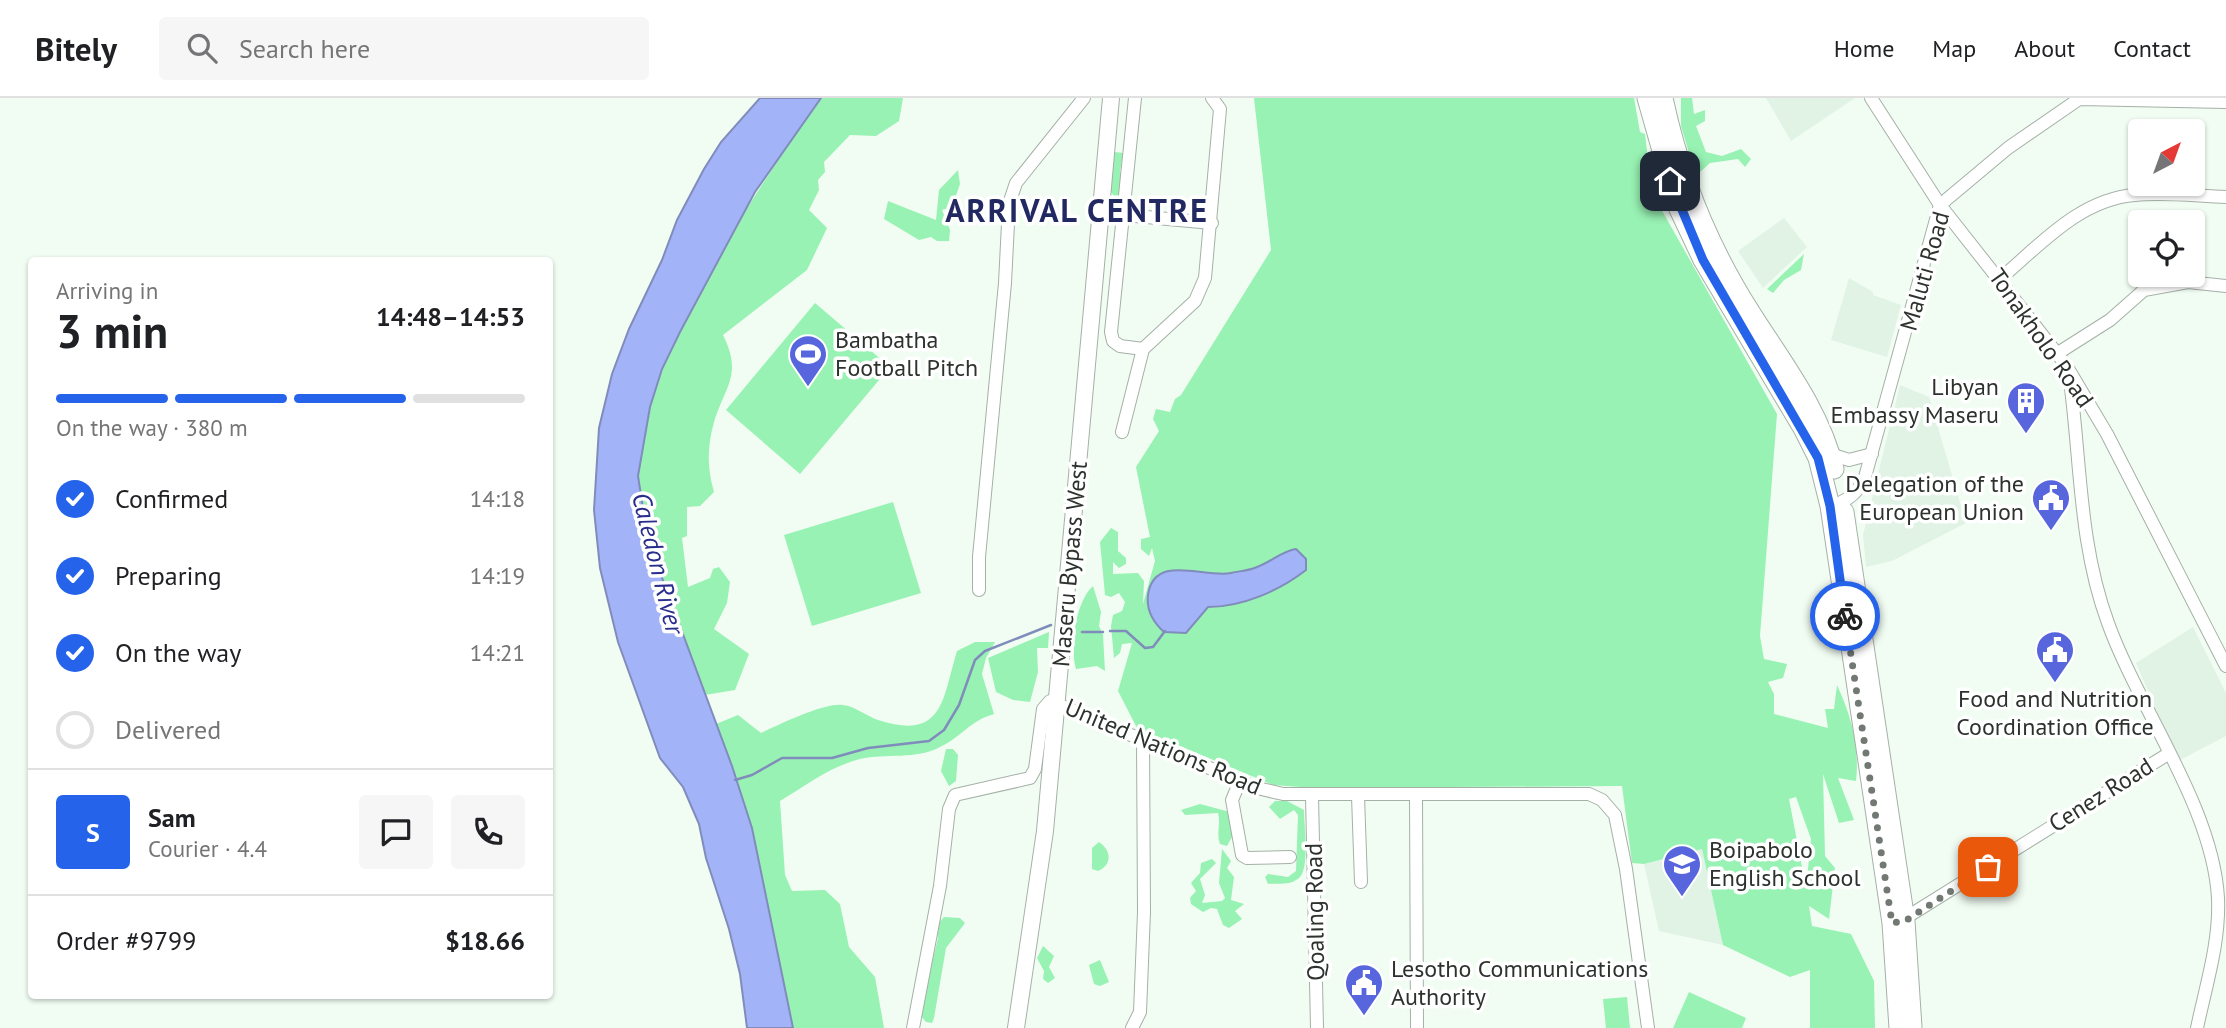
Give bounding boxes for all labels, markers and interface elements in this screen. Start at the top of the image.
search box [159,17,649,80]
text: Bitely [35,27,117,70]
icon: search [183,29,221,67]
text: Search here [239,32,370,65]
text: Home [1834,33,1894,64]
text: Map [1932,33,1976,64]
text: About [2014,33,2075,64]
text: Contact [2113,33,2191,64]
north arrow [2128,119,2205,196]
map controls [2128,119,2205,287]
pin [1640,151,1700,211]
icon: home [1651,162,1689,200]
district label: ARRIVAL CENTRE [945,189,1209,231]
street label: Maluti Road [1893,208,1956,334]
button: locate [2128,210,2205,287]
street label: Tonakholo Road [1982,262,2101,413]
text: Arriving in [56,276,158,305]
text: 14:48–14:53 [376,300,525,333]
text: 3 min [56,301,168,361]
place label: Bambatha Football Pitch [835,324,978,383]
sports icon: Bambatha Football Pitch [787,333,829,388]
place label: Libyan Embassy Maseru [1831,371,1999,430]
building icon: Libyan Embassy Maseru [2005,380,2047,435]
text: On the way · 380 m [56,413,248,442]
street label: Maseru Bypass West [1045,460,1094,668]
place label: Delegation of the European Union [1845,468,2024,527]
public building icon: Delegation of the European Union [2030,477,2072,532]
icon: check [56,480,94,518]
text: Confirmed [115,482,228,515]
text: 14:18 [470,484,525,513]
water label: Caledon River [625,489,692,638]
icon: check [56,557,94,595]
text: Preparing [115,559,222,592]
text: 14:19 [470,561,525,590]
courier [1810,581,1880,651]
icon: bike [1826,597,1864,635]
public building icon: Food and Nutrition Coordination Office [2034,629,2076,684]
icon: check [56,634,94,672]
text: On the way [115,636,241,669]
text: 14:21 [470,638,525,667]
place label: Food and Nutrition Coordination Office [1956,683,2154,742]
street label: United Nations Road [1060,691,1266,802]
text: Delivered [115,713,221,746]
street label: Cenez Road [2043,750,2159,839]
button: chat [359,795,433,869]
button: phone [451,795,525,869]
text: Sam [148,801,196,834]
text: S [86,816,100,849]
text: Courier · 4.4 [148,834,267,863]
place label: Boipabolo English School [1709,834,1860,893]
pin [1958,837,2018,897]
street label: Qoaling Road [1298,843,1331,981]
school or university icon: Boipabolo English School [1661,843,1703,898]
icon: bag [1969,848,2007,886]
text: Order #9799 [56,924,196,957]
text: $18.66 [445,924,525,957]
place label: Lesotho Communications Authority [1391,953,1648,1012]
public building icon: Lesotho Communications Authority [1343,962,1385,1017]

